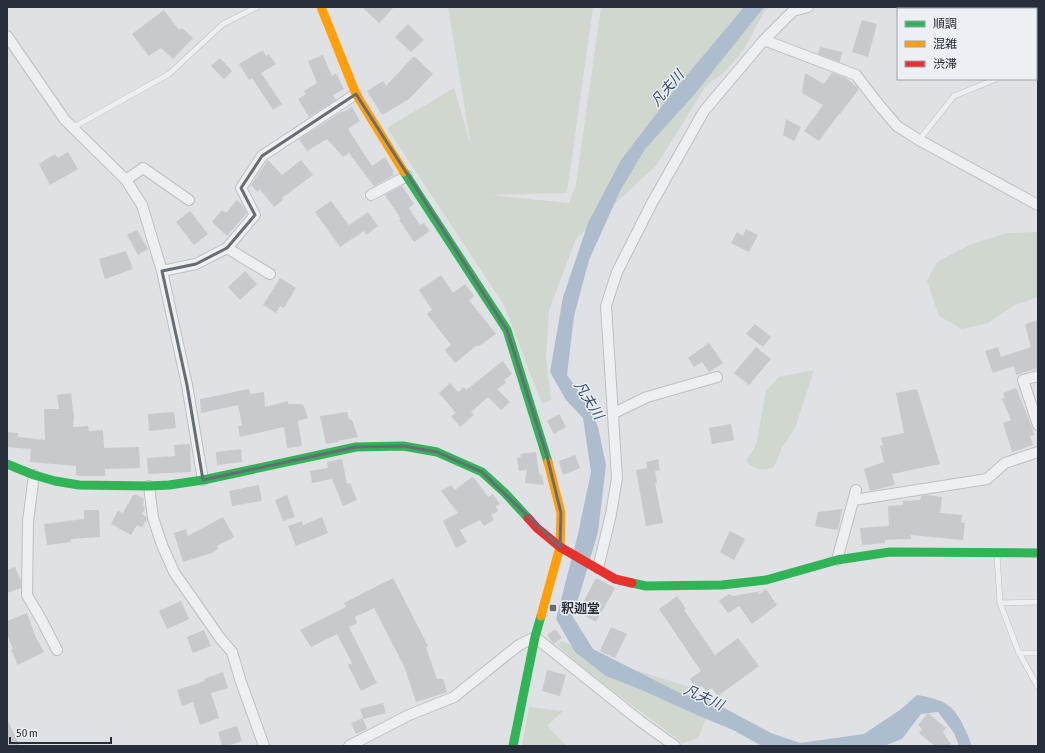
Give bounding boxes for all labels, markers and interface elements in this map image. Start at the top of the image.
legend [897,8,1037,80]
text: 順調 [933,17,957,31]
text: 混雑 [933,37,957,51]
text: 渋滞 [933,57,957,71]
water label: 凡夫川 [647,65,688,109]
water label: 凡夫川 [571,378,608,424]
place label: 釈迦堂 [561,601,600,616]
marker: 釈迦堂 [548,603,558,613]
water label: 凡夫川 [682,681,728,714]
scale bar [10,719,111,745]
text: 50 m [16,726,38,740]

